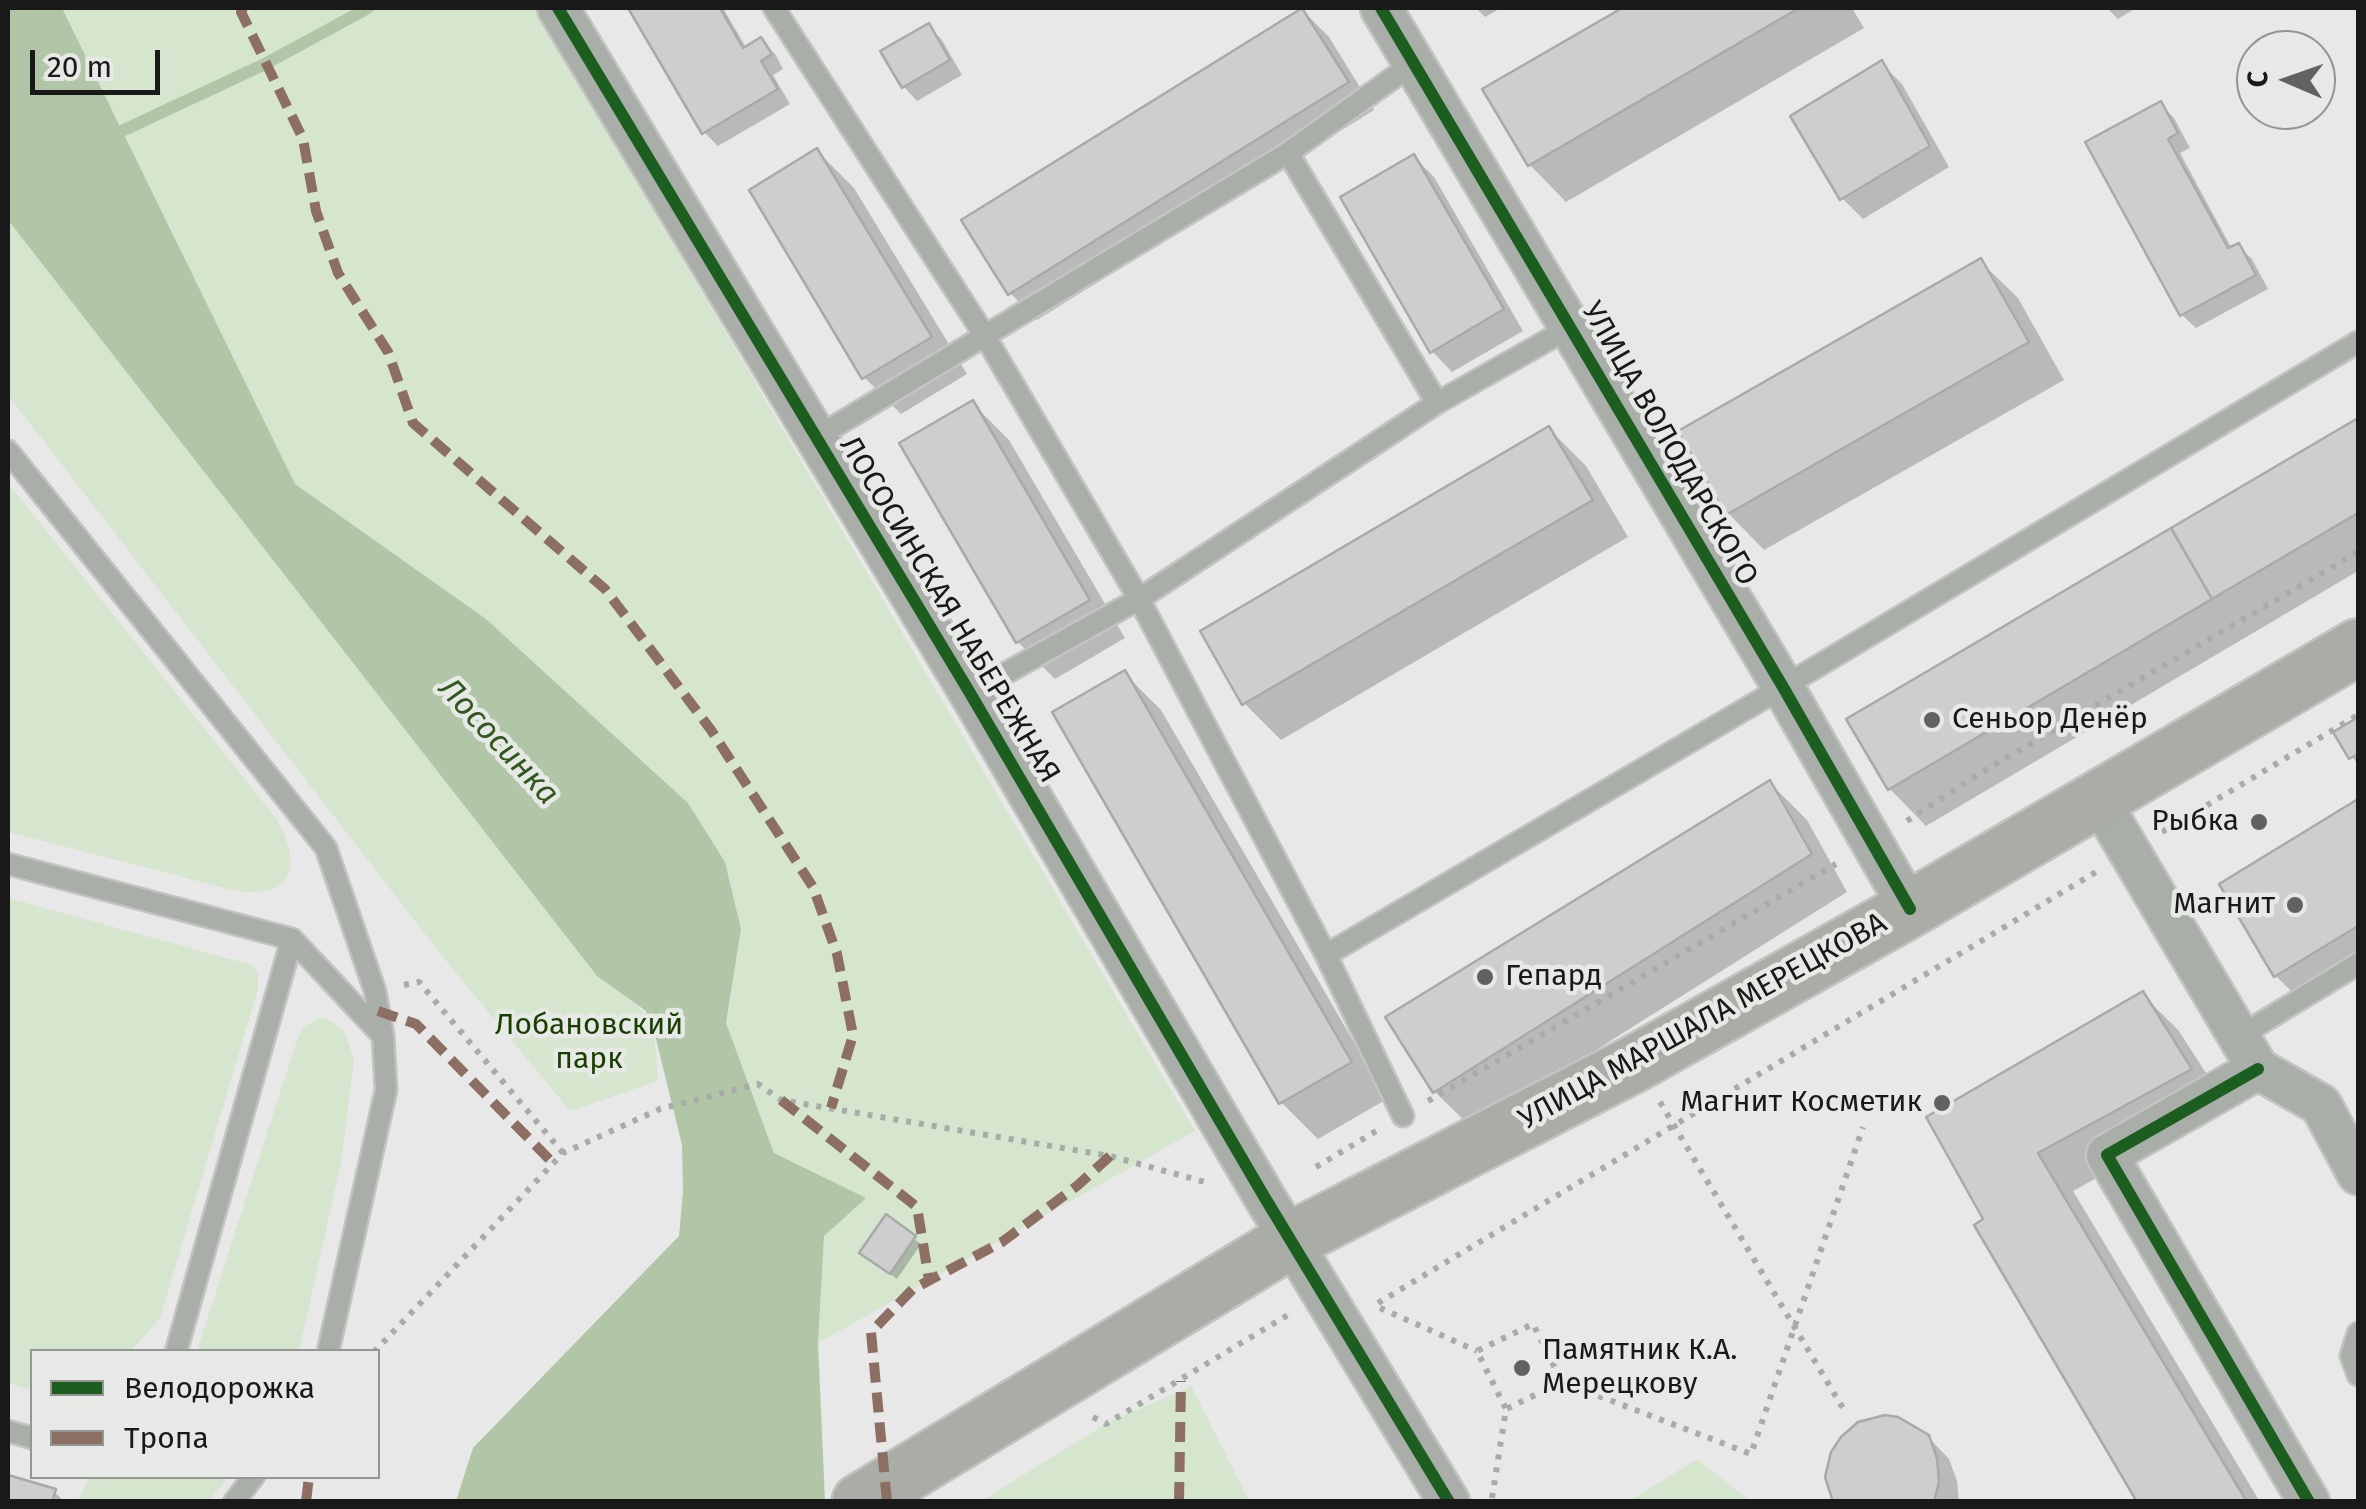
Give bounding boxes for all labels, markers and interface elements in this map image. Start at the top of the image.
scale bar [35,30,165,92]
north arrow [2236,30,2336,130]
text: 20 m [47,49,112,85]
text: С [2241,70,2274,88]
street label: УЛИЦА ВОЛОДАРСКОГО [1573,296,1765,592]
street label: ЛОСОСИНСКАЯ НАБЕРЕЖНАЯ [831,430,1067,790]
water label: Лососинка [430,671,566,813]
place label: Сеньор Денёр [1952,702,2148,738]
marker: Сеньор Денёр [1921,709,1943,731]
place label: Рыбка [2151,804,2239,840]
marker: Рыбка [2248,811,2270,833]
place label: Магнит [2173,887,2275,923]
marker: Магнит [2284,894,2306,916]
street label: УЛИЦА МАРШАЛА МЕРЕЦКОВА [1513,906,1893,1138]
place label: Гепард [1505,959,1602,995]
marker: Гепард [1474,966,1496,988]
park label: Лобановский парк [495,1008,683,1078]
place label: Магнит Косметик [1680,1085,1922,1121]
marker: Магнит Косметик [1931,1092,1953,1114]
place label: Памятник К.А. Мерецкову [1542,1333,1738,1404]
legend [30,1349,380,1479]
marker: Памятник К.А. Мерецкову [1511,1357,1533,1379]
text: Велодорожка [124,1370,315,1406]
text: Тропа [124,1420,209,1456]

